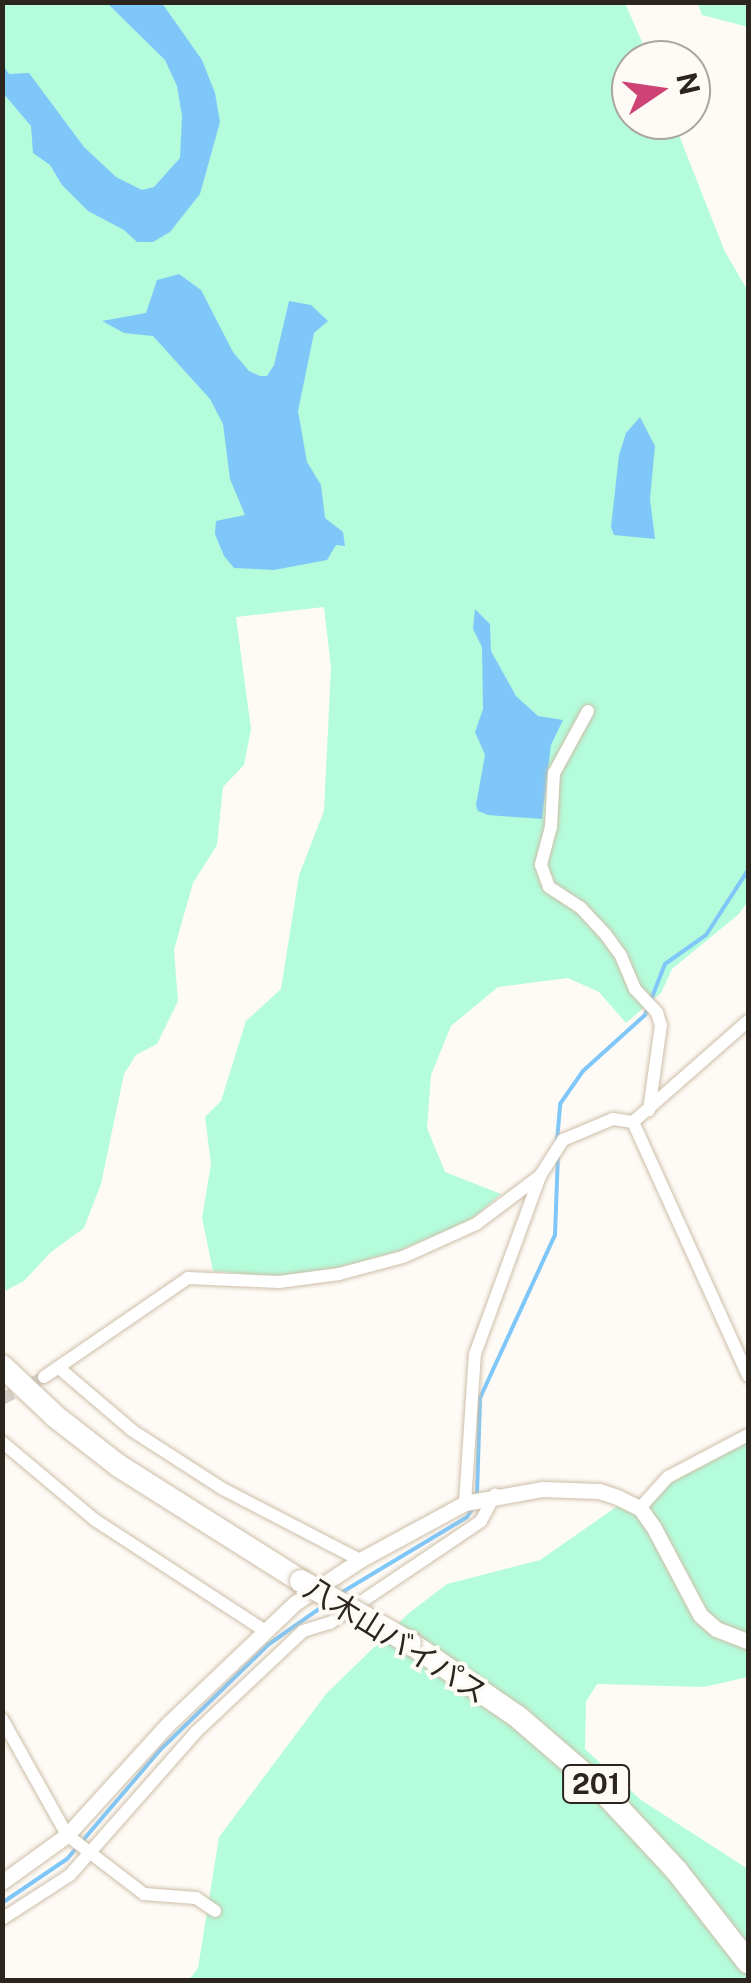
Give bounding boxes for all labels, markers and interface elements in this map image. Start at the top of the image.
north arrow [611,40,711,140]
text: N [670,69,707,98]
street label: 八木山バイパス [297,1569,495,1711]
road number: 201 [561,1761,631,1807]

